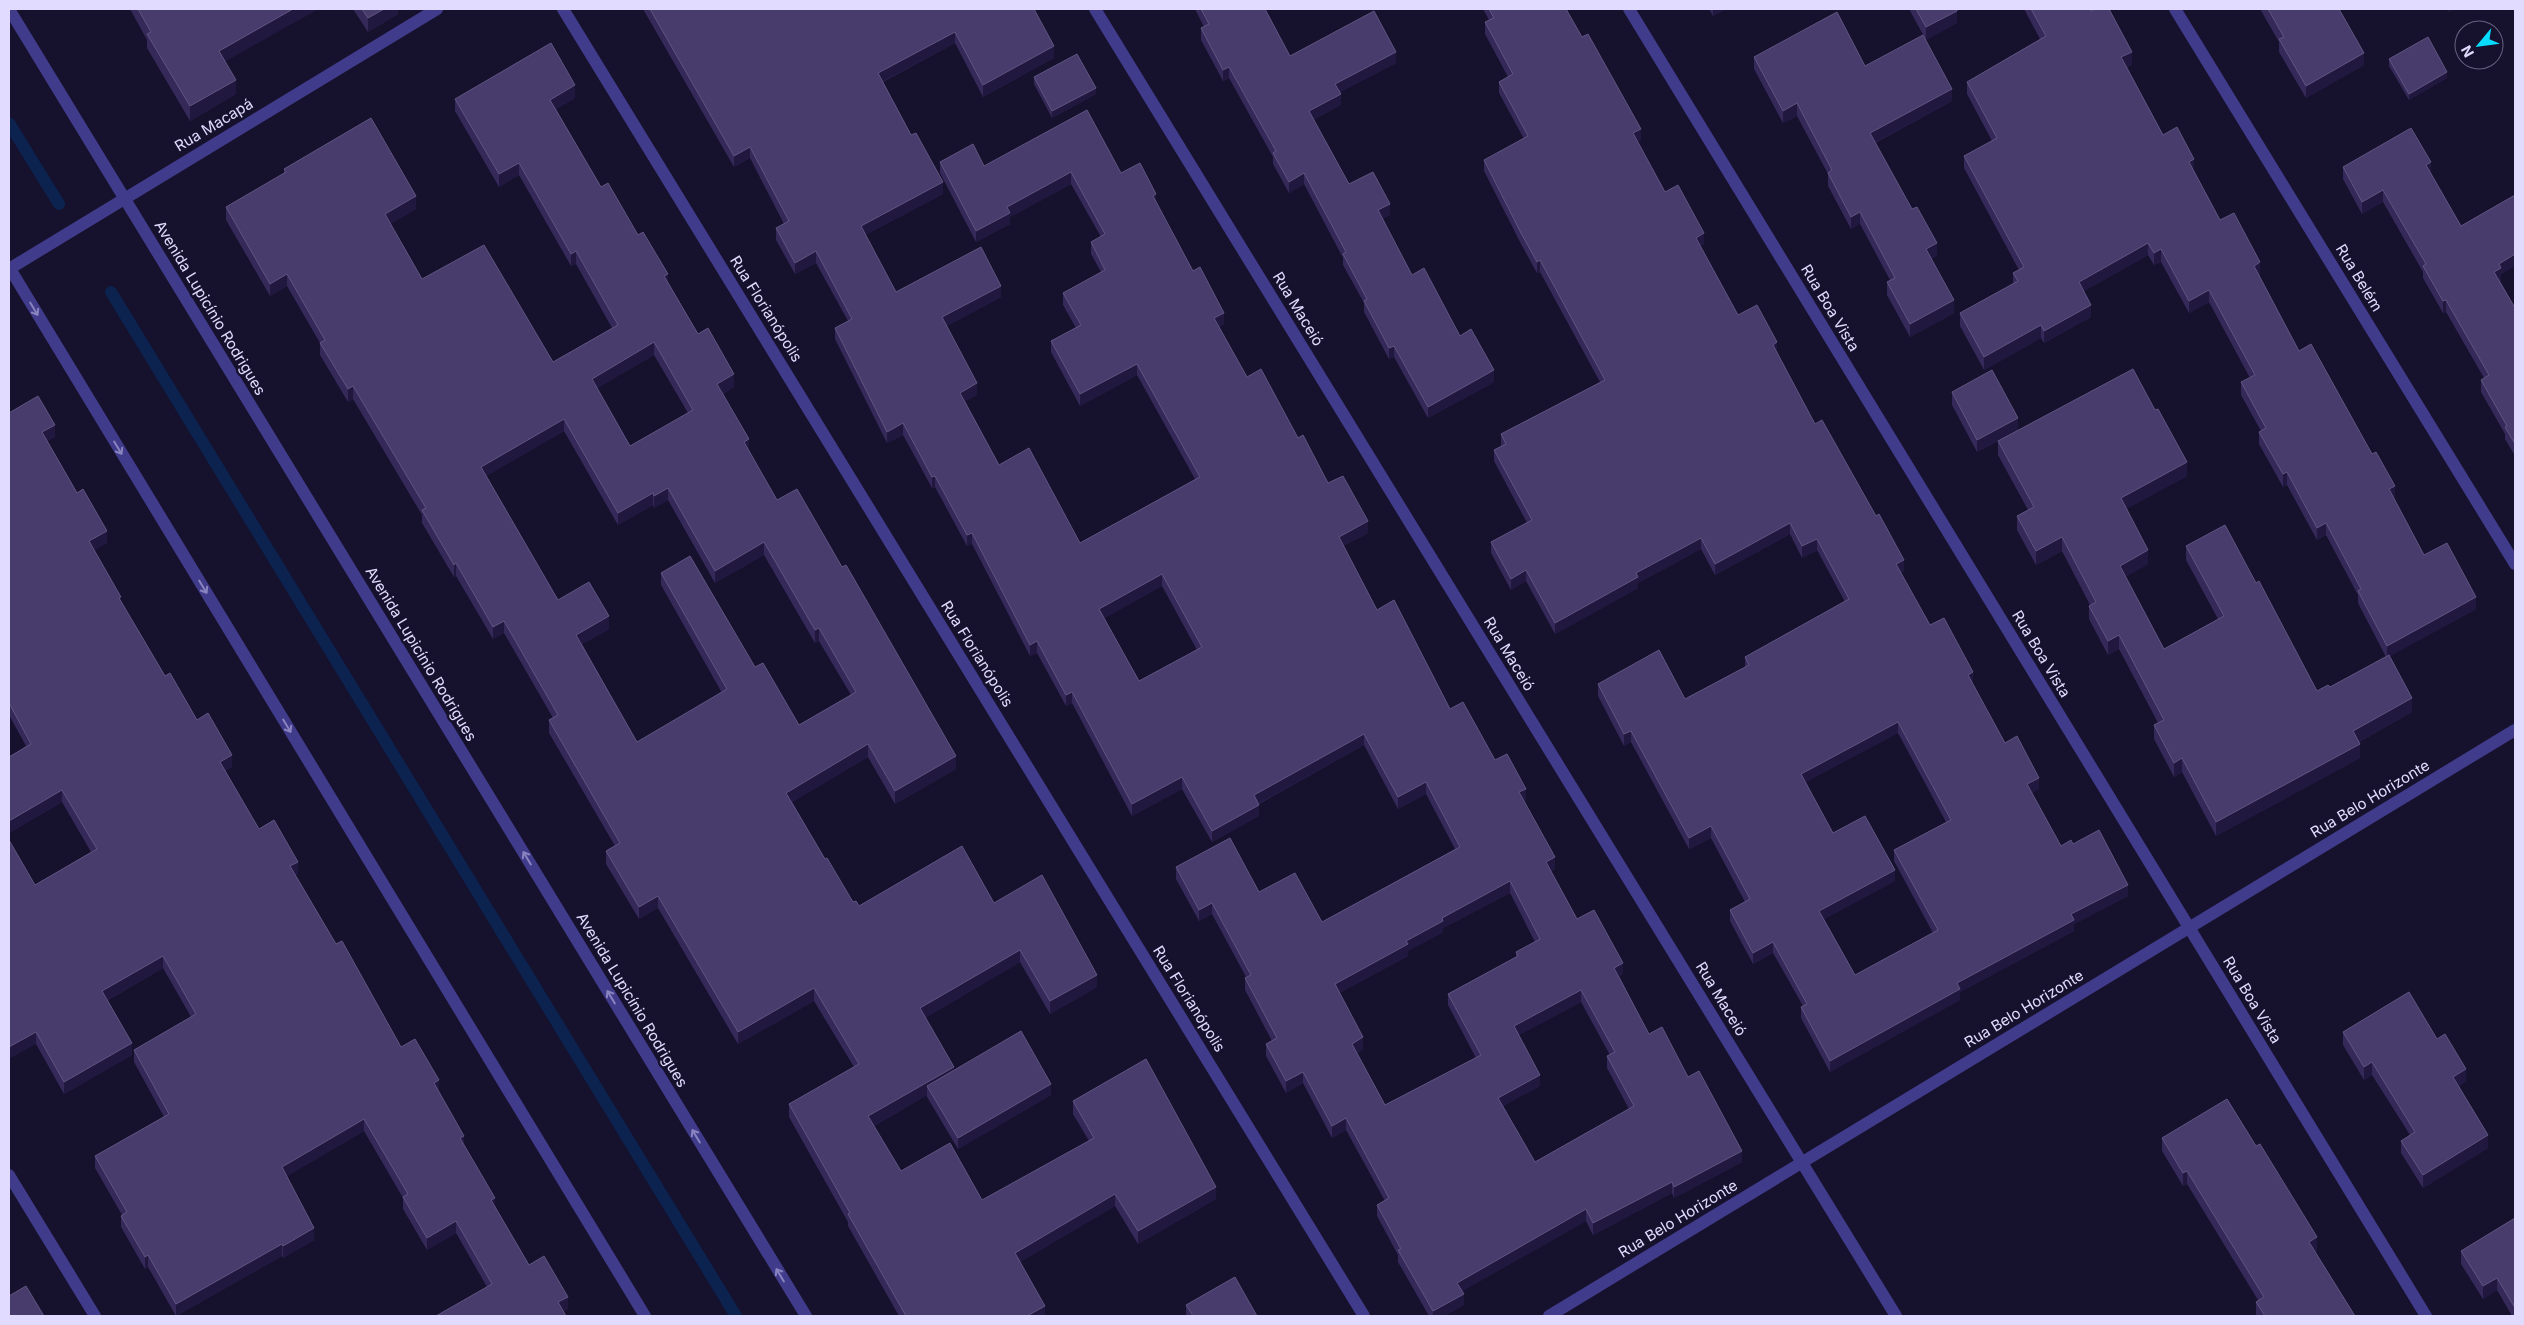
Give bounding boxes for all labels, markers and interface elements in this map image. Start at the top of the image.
north arrow [2454,20,2504,70]
text: N [2457,43,2477,60]
street label: Rua Macapá [171,94,256,155]
street label: Avenida Lupicínio Rodrigues [151,217,270,399]
street label: Rua Belém [2332,241,2387,315]
street label: Rua Florianópolis [726,252,807,365]
street label: Rua Boa Vista [1797,261,1864,355]
street label: Rua Maceió [1269,268,1328,349]
one-way arrow [29,301,39,315]
one-way arrow [114,440,124,454]
street label: Avenida Lupicínio Rodrigues [362,563,481,745]
one-way arrow [198,579,208,593]
street label: Rua Florianópolis [937,597,1018,710]
street label: Rua Boa Vista [2008,607,2075,701]
street label: Rua Maceió [1480,613,1539,694]
one-way arrow [282,718,292,732]
street label: Rua Belo Horizonte [2307,755,2433,842]
one-way arrow [521,852,531,866]
street label: Avenida Lupicínio Rodrigues [573,909,692,1091]
street label: Rua Florianópolis [1149,942,1230,1055]
street label: Rua Boa Vista [2219,953,2286,1047]
street label: Rua Maceió [1692,958,1751,1039]
street label: Rua Belo Horizonte [1961,965,2087,1052]
one-way arrow [606,991,616,1005]
one-way arrow [690,1129,700,1143]
street label: Rua Belo Horizonte [1615,1175,1741,1262]
one-way arrow [775,1268,785,1282]

